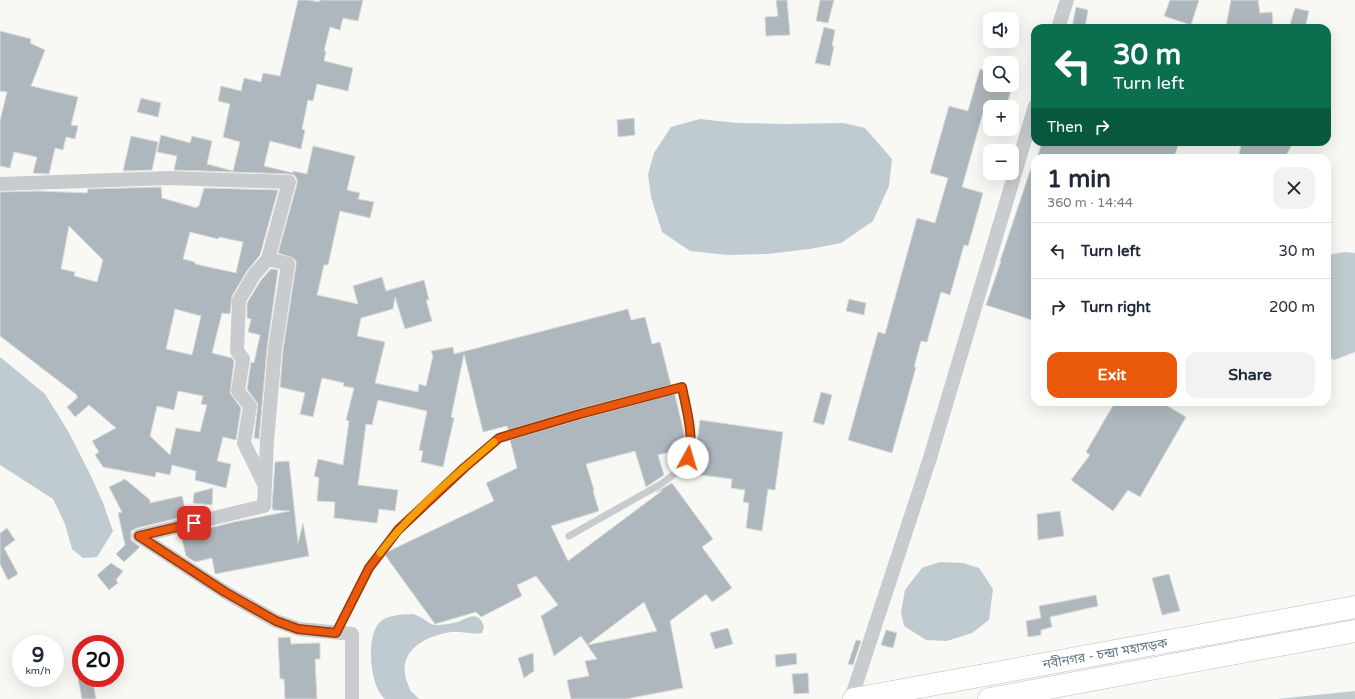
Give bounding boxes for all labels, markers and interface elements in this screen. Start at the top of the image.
map controls [983,12,1019,180]
button: sound [983,12,1019,48]
text: 30 m [1113,38,1181,72]
icon: left [1047,40,1099,92]
button: search [983,56,1019,92]
text: Turn left [1113,72,1185,94]
button: + [983,100,1019,136]
icon: right [1091,116,1113,138]
text: Then [1047,118,1083,136]
button: − [983,144,1019,180]
text: 1 min [1047,165,1111,194]
button: close [1273,167,1315,209]
text: 360 m · 14:44 [1047,195,1133,211]
icon: left [1047,240,1069,262]
text: Turn left [1081,242,1141,260]
text: 30 m [1278,242,1315,260]
icon: right [1047,296,1069,318]
text: Turn right [1081,298,1151,316]
text: 200 m [1269,298,1315,316]
button: Exit [1047,352,1177,398]
button: Share [1185,352,1315,398]
position arrow [667,437,709,479]
pin [177,506,211,540]
icon: arrive [183,512,205,534]
speed limit sign: 20 [72,635,124,687]
street label: নবীনগর - চন্দ্রা মহাসড়ক [1041,635,1169,673]
text: 9 [32,644,44,668]
text: km/h [25,665,51,677]

